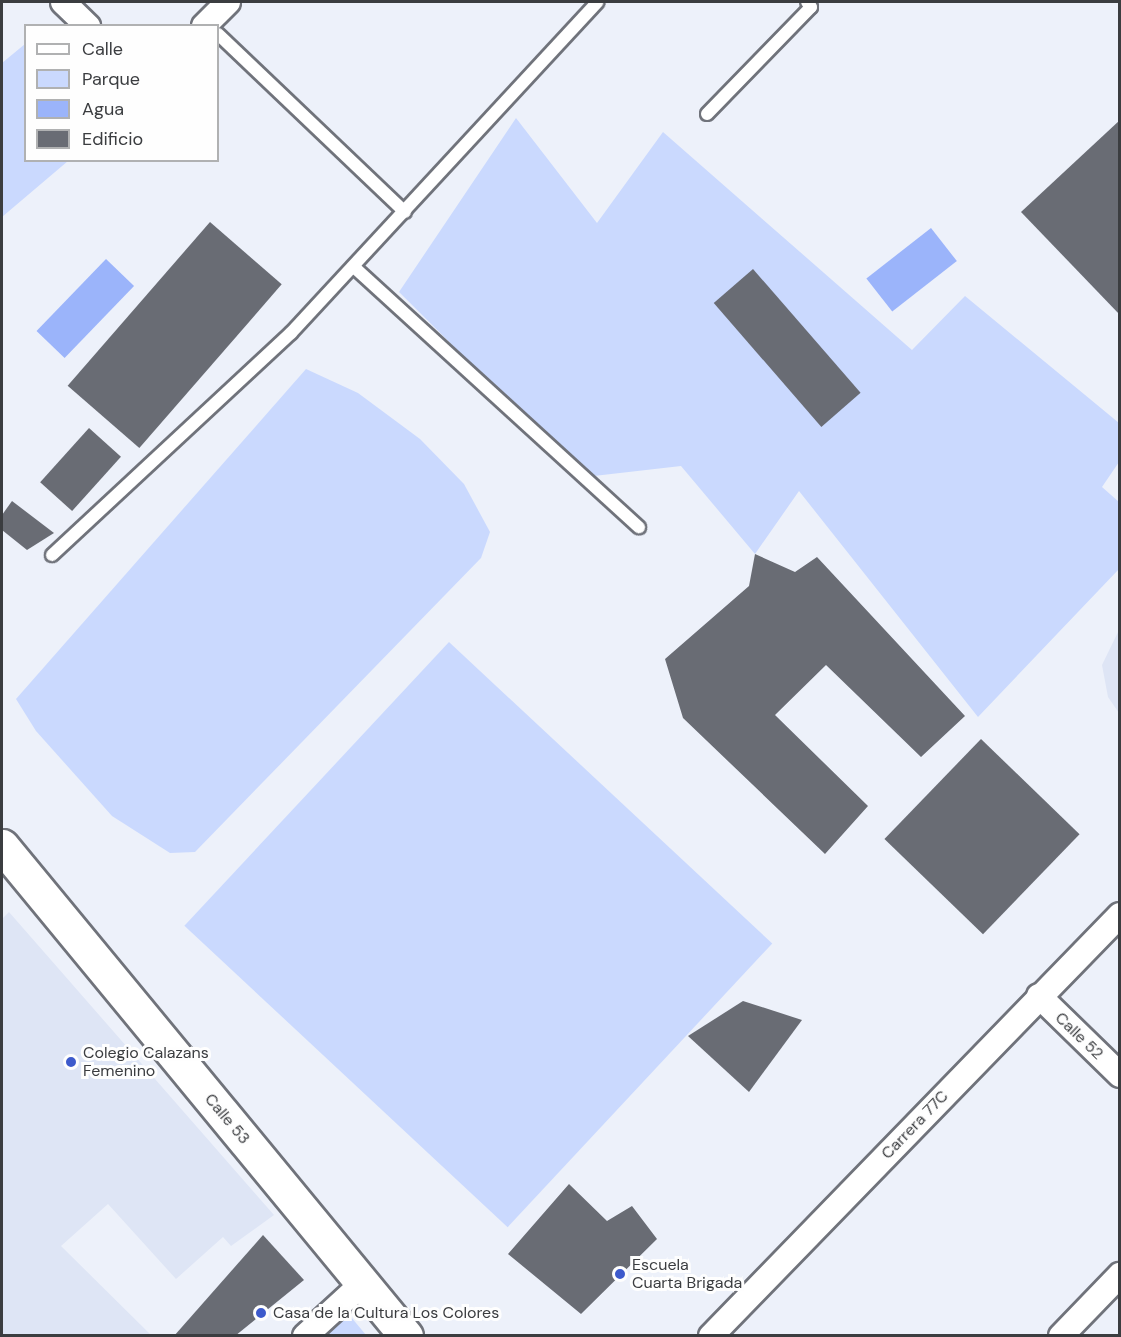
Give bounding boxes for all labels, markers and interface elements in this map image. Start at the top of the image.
legend [24,24,219,162]
text: Calle [82,37,123,61]
text: Parque [82,67,140,91]
text: Agua [82,97,124,121]
text: Edificio [82,127,143,151]
street label: Calle 52 [1051,1008,1107,1064]
place label: Colegio Calazans Femenino [83,1043,209,1081]
marker: Colegio Calazans Femenino [64,1055,78,1069]
street label: Carrera 77C [878,1087,952,1163]
street label: Calle 53 [200,1090,254,1148]
place label: Escuela Cuarta Brigada [632,1255,742,1293]
marker: Escuela Cuarta Brigada [613,1267,627,1281]
place label: Casa de la Cultura Los Colores [273,1303,499,1323]
marker: Casa de la Cultura Los Colores [254,1306,268,1320]

